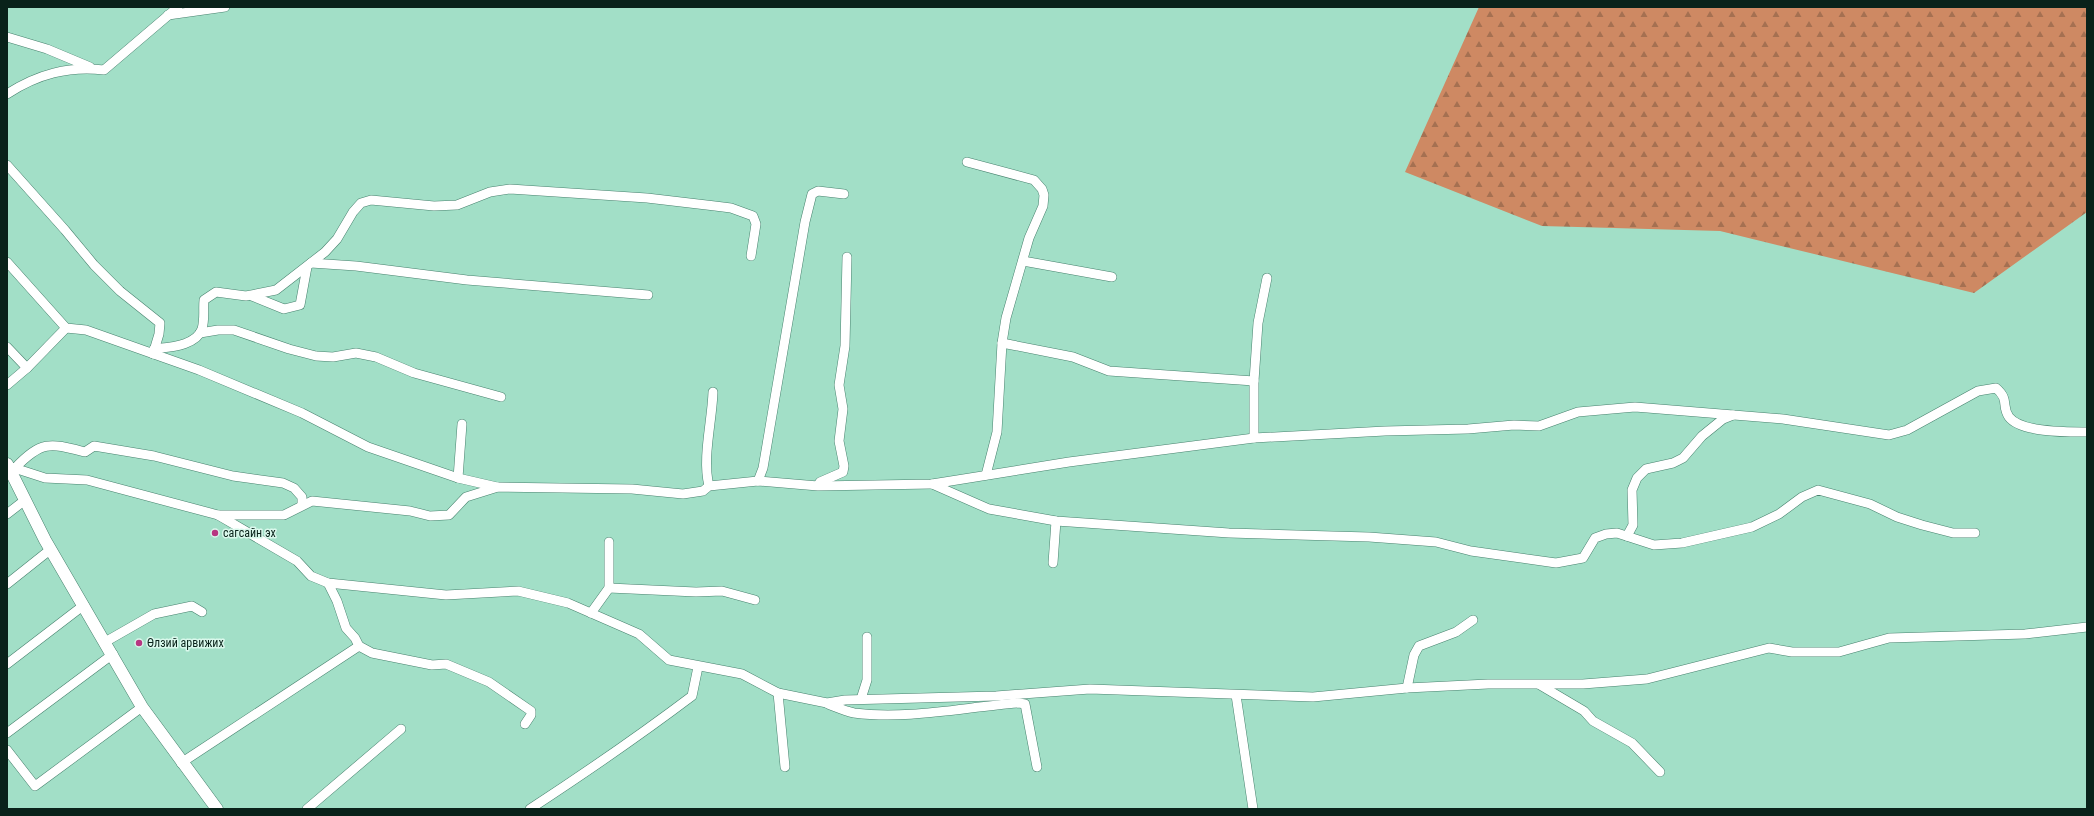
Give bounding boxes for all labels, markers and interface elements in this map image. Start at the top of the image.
place label: сагсайн эх [223,526,276,540]
marker: сагсайн эх [210,528,220,538]
place label: Өлзий арвижих [147,636,224,650]
marker: Өлзий арвижих [134,638,144,648]

